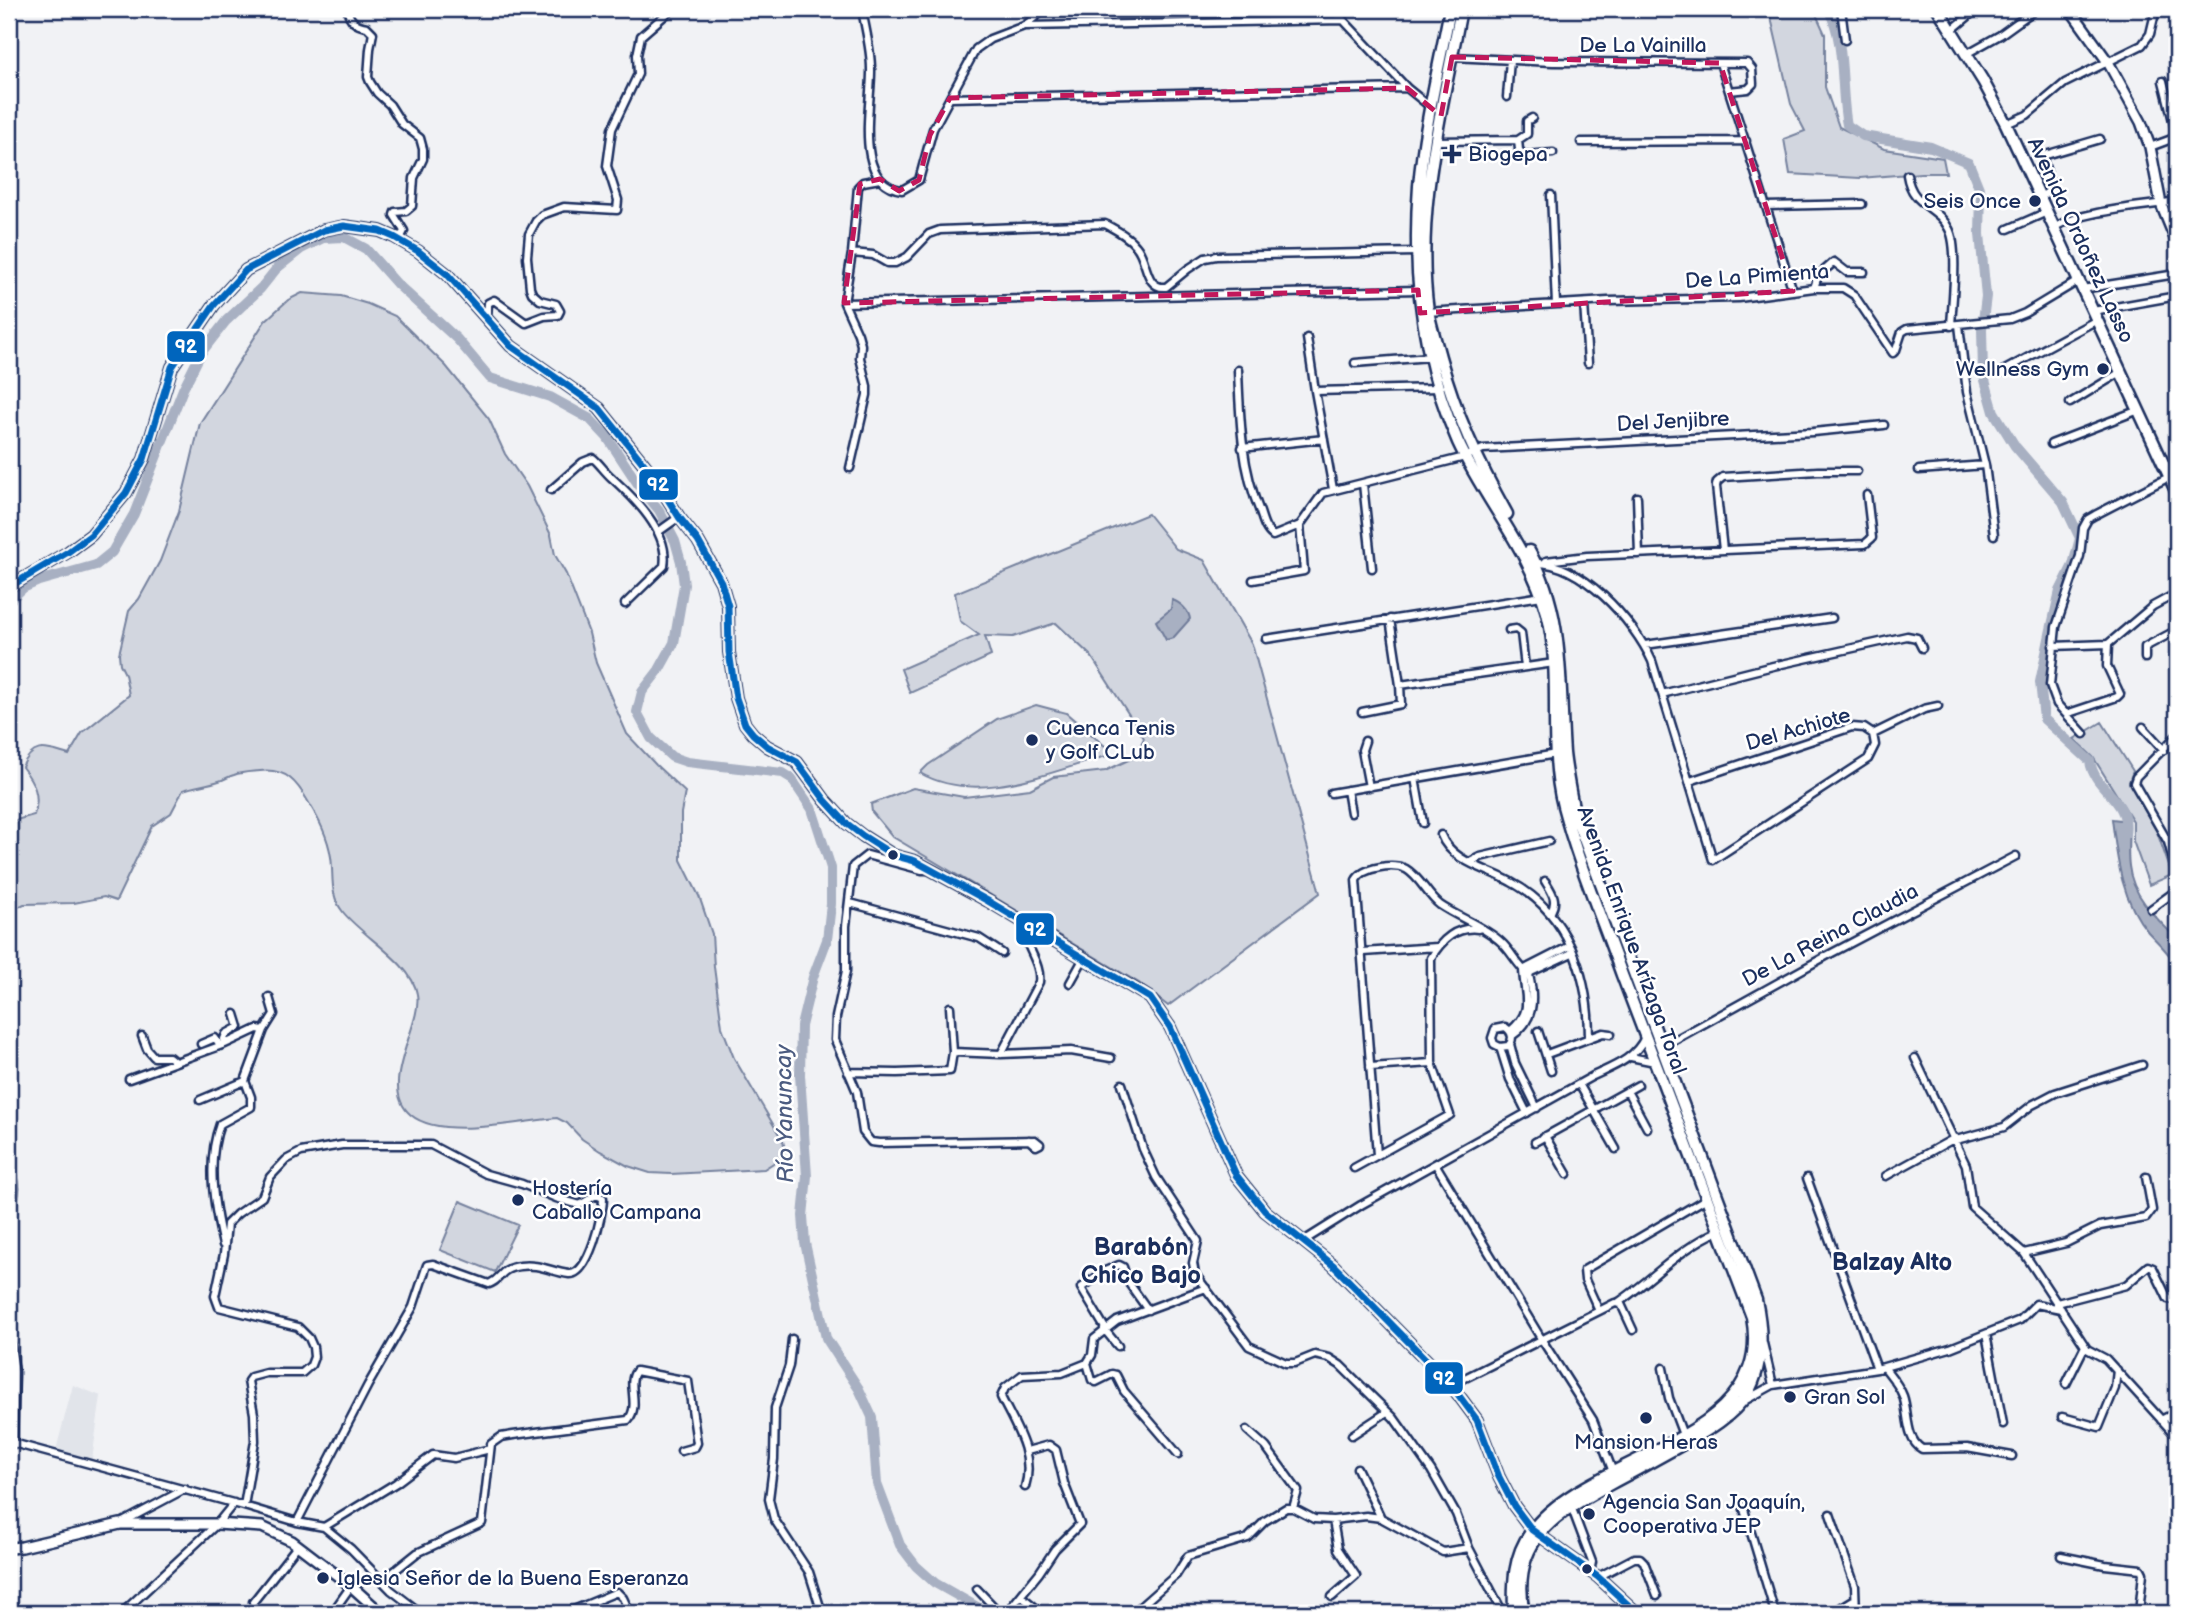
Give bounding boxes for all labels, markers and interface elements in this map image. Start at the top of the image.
street label: De La Vainilla [1579,33,1707,58]
street label: Avenida Ordoñez Lasso [2022,133,2139,347]
place label: Biogepa [1468,142,1548,167]
marker: Biogepa [1442,144,1462,164]
place label: Seis Once [1923,189,2021,214]
marker: Seis Once [2027,193,2043,209]
street label: De La Pimienta [1684,259,1830,294]
line badge: 92 [166,330,206,363]
text: 92 [175,336,198,359]
place label: Wellness Gym [1956,357,2089,382]
marker: Wellness Gym [2095,361,2111,377]
street label: Del Jenjibre [1616,406,1730,437]
line badge: 92 [638,468,679,501]
text: 92 [647,474,670,497]
street label: Del Achiote [1743,703,1853,756]
place label: Cuenca Tenis y Golf CLub [1045,716,1175,765]
marker: Cuenca Tenis y Golf CLub [1024,732,1040,748]
street label: Avenida Enrique Arízaga Toral [1571,803,1692,1078]
unlabelled marker [886,848,900,862]
street label: De La Reina Claudia [1738,878,1923,992]
line badge: 92 [1015,912,1055,946]
text: 92 [1024,919,1047,942]
water label: Río Yanuncay [770,1044,800,1183]
place label: Hostería Caballo Campana [532,1176,701,1225]
marker: Hostería Caballo Campana [510,1192,526,1208]
district label: Barabón Chico Bajo [1081,1233,1201,1290]
district label: Balzay Alto [1832,1248,1952,1277]
line badge: 92 [1424,1361,1464,1395]
text: 92 [1433,1368,1456,1391]
place label: Gran Sol [1804,1385,1885,1410]
marker: Gran Sol [1782,1389,1798,1405]
marker: Mansion Heras [1638,1410,1654,1426]
place label: Mansion Heras [1574,1430,1718,1455]
place label: Agencia San Joaquín, Cooperativa JEP [1603,1490,1805,1539]
marker: Agencia San Joaquín, Cooperativa JEP [1581,1506,1597,1522]
unlabelled marker [1580,1562,1594,1576]
place label: Iglesia Señor de la Buena Esperanza [337,1566,689,1591]
marker: Iglesia Señor de la Buena Esperanza [315,1570,331,1586]

